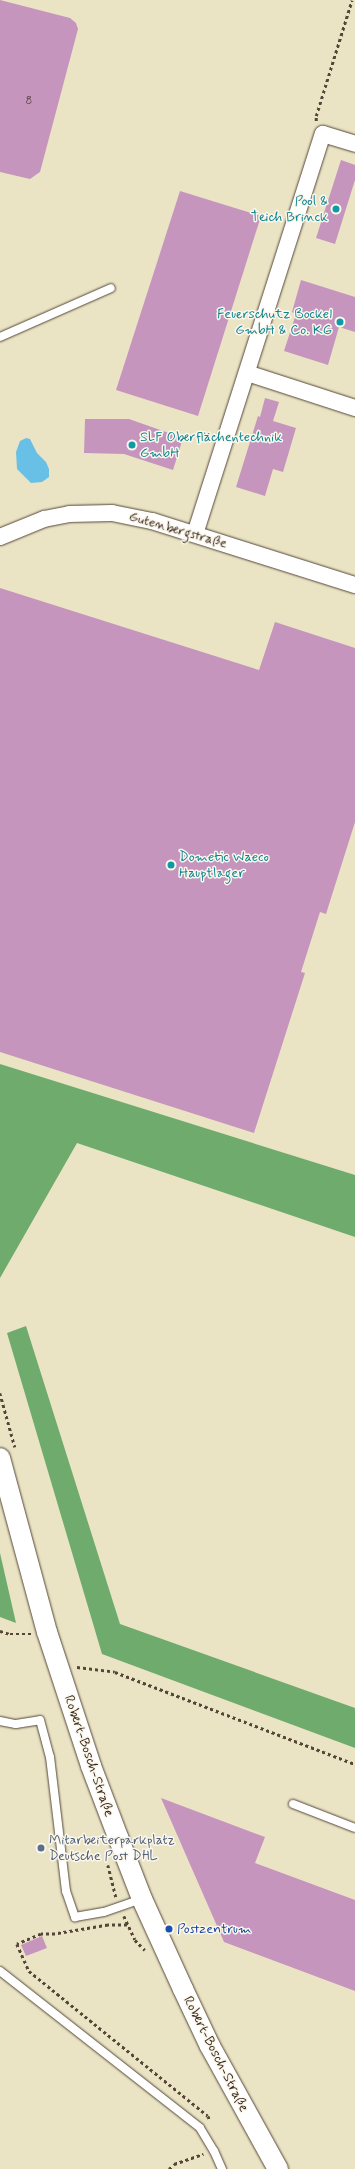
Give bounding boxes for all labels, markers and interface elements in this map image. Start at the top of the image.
house number: 8 [26,95,32,109]
place label: Pool & Teich Brinck [251,193,328,226]
marker: Pool & Teich Brinck [331,204,341,214]
place label: Feuerschutz Bockel GmbH & Co. KG [217,306,332,338]
marker: Feuerschutz Bockel GmbH & Co. KG [335,317,345,327]
place label: SLF Oberflächentechnik GmbH [140,429,282,462]
marker: SLF Oberflächentechnik GmbH [127,440,137,450]
street label: Gutenbergstraße [127,508,229,552]
place label: Dometic Waeco Hauptlager [179,849,271,882]
marker: Dometic Waeco Hauptlager [166,860,176,870]
street label: Robert-Bosch-Straße [60,1693,118,1819]
place label: Mitarbeiterparkplatz Deutsche Post DHL [49,1832,175,1864]
marker: Mitarbeiterparkplatz Deutsche Post DHL [36,1843,46,1853]
place label: Postzentrum [177,1921,251,1937]
marker: Postzentrum [164,1924,174,1934]
street label: Robert-Bosch-Straße [180,1993,252,2115]

